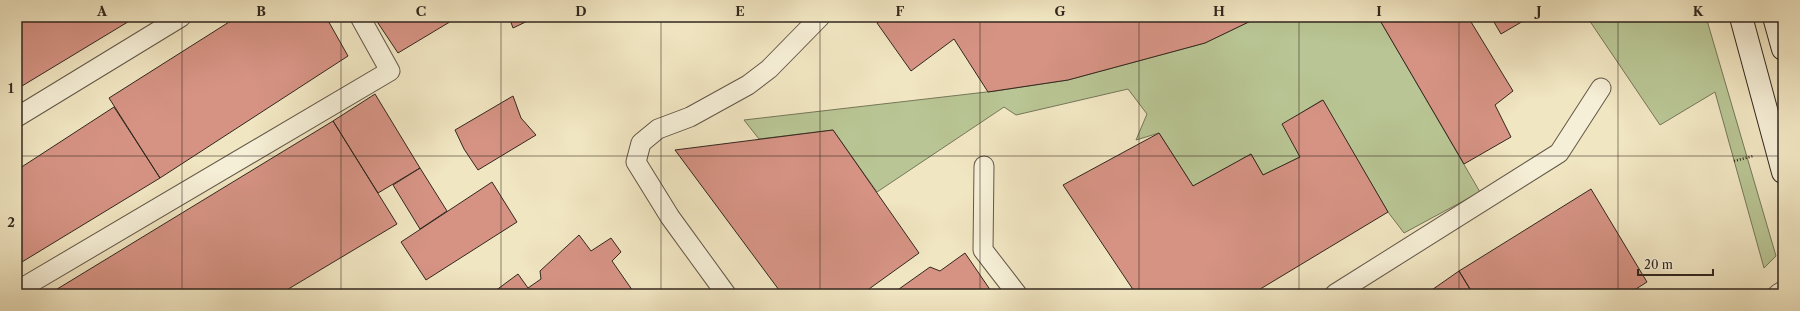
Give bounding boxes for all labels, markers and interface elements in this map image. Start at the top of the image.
text: A [96,3,108,19]
text: B [256,3,266,19]
text: C [416,3,426,19]
text: D [575,3,587,19]
text: E [735,3,745,19]
text: F [896,3,905,19]
text: G [1054,3,1066,19]
text: H [1213,3,1225,19]
text: I [1376,3,1382,19]
text: J [1534,3,1542,19]
text: K [1693,3,1704,19]
text: 1 [8,80,14,96]
text: 2 [7,214,15,230]
scale bar [1638,251,1713,277]
text: 20 m [1644,257,1673,272]

